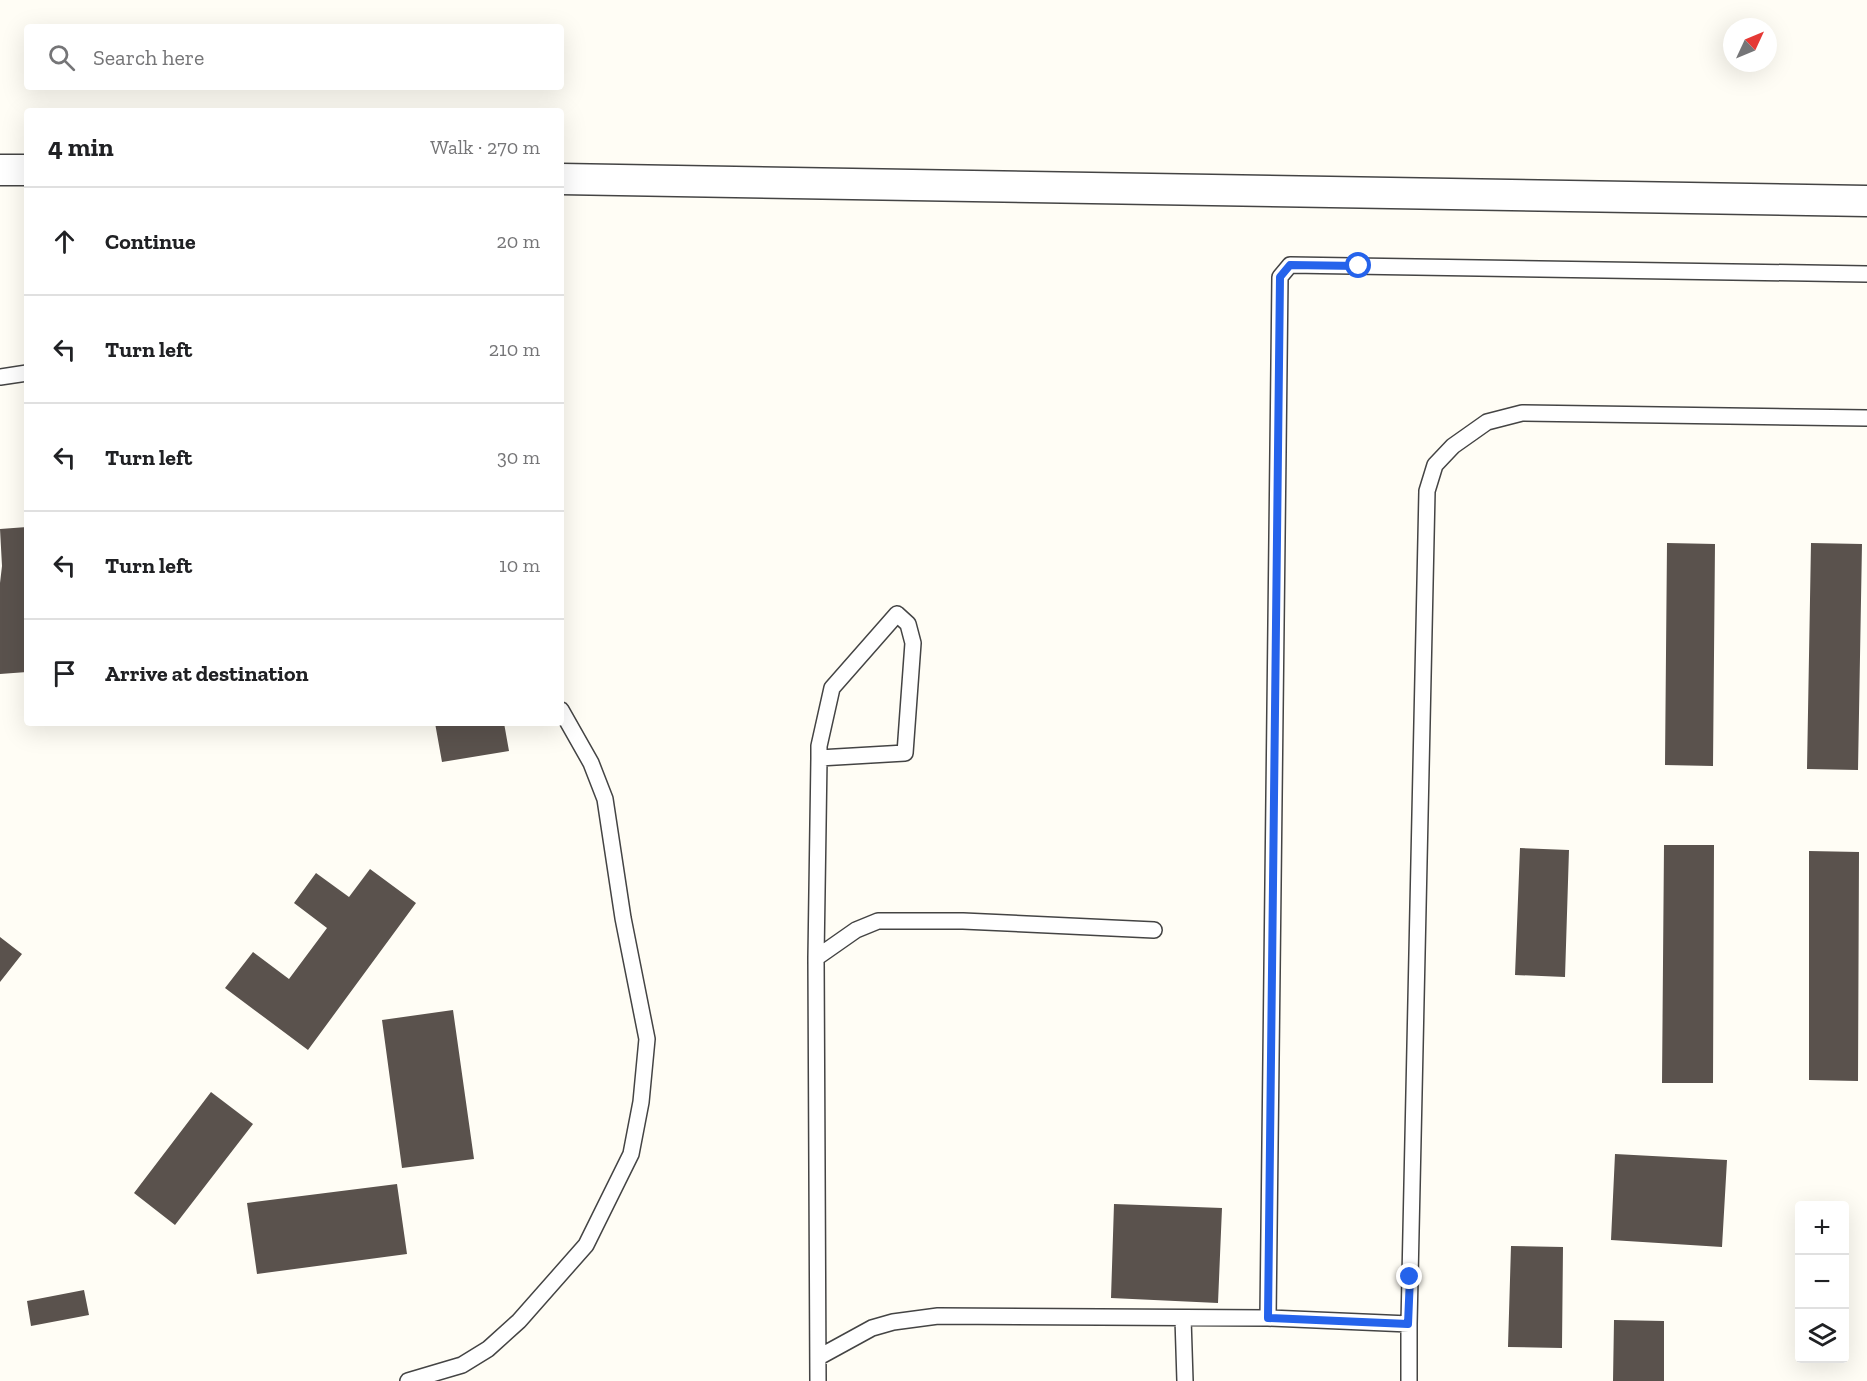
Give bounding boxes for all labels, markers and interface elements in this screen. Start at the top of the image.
north arrow [1723,18,1777,72]
search box [24,24,564,90]
icon: search [45,41,78,74]
text: Search here [93,44,204,71]
text: 4 min [48,131,114,163]
text: Walk · 270 m [430,135,540,159]
icon: ahead [48,225,81,258]
text: Continue [105,228,196,255]
text: 20 m [496,229,540,253]
route start [1345,252,1371,278]
icon: left [48,333,81,366]
text: Turn left [105,336,192,363]
text: 210 m [489,337,540,361]
icon: left [48,441,81,474]
text: Turn left [105,444,192,471]
text: 30 m [497,445,540,469]
icon: left [48,549,81,582]
text: Turn left [105,552,192,579]
text: 10 m [499,553,540,577]
icon: arrive [48,657,81,690]
text: Arrive at destination [105,660,308,687]
map controls [1795,1201,1849,1363]
button: + [1795,1201,1849,1255]
button: − [1795,1255,1849,1309]
route end [1396,1263,1422,1289]
button: layers [1795,1309,1849,1363]

